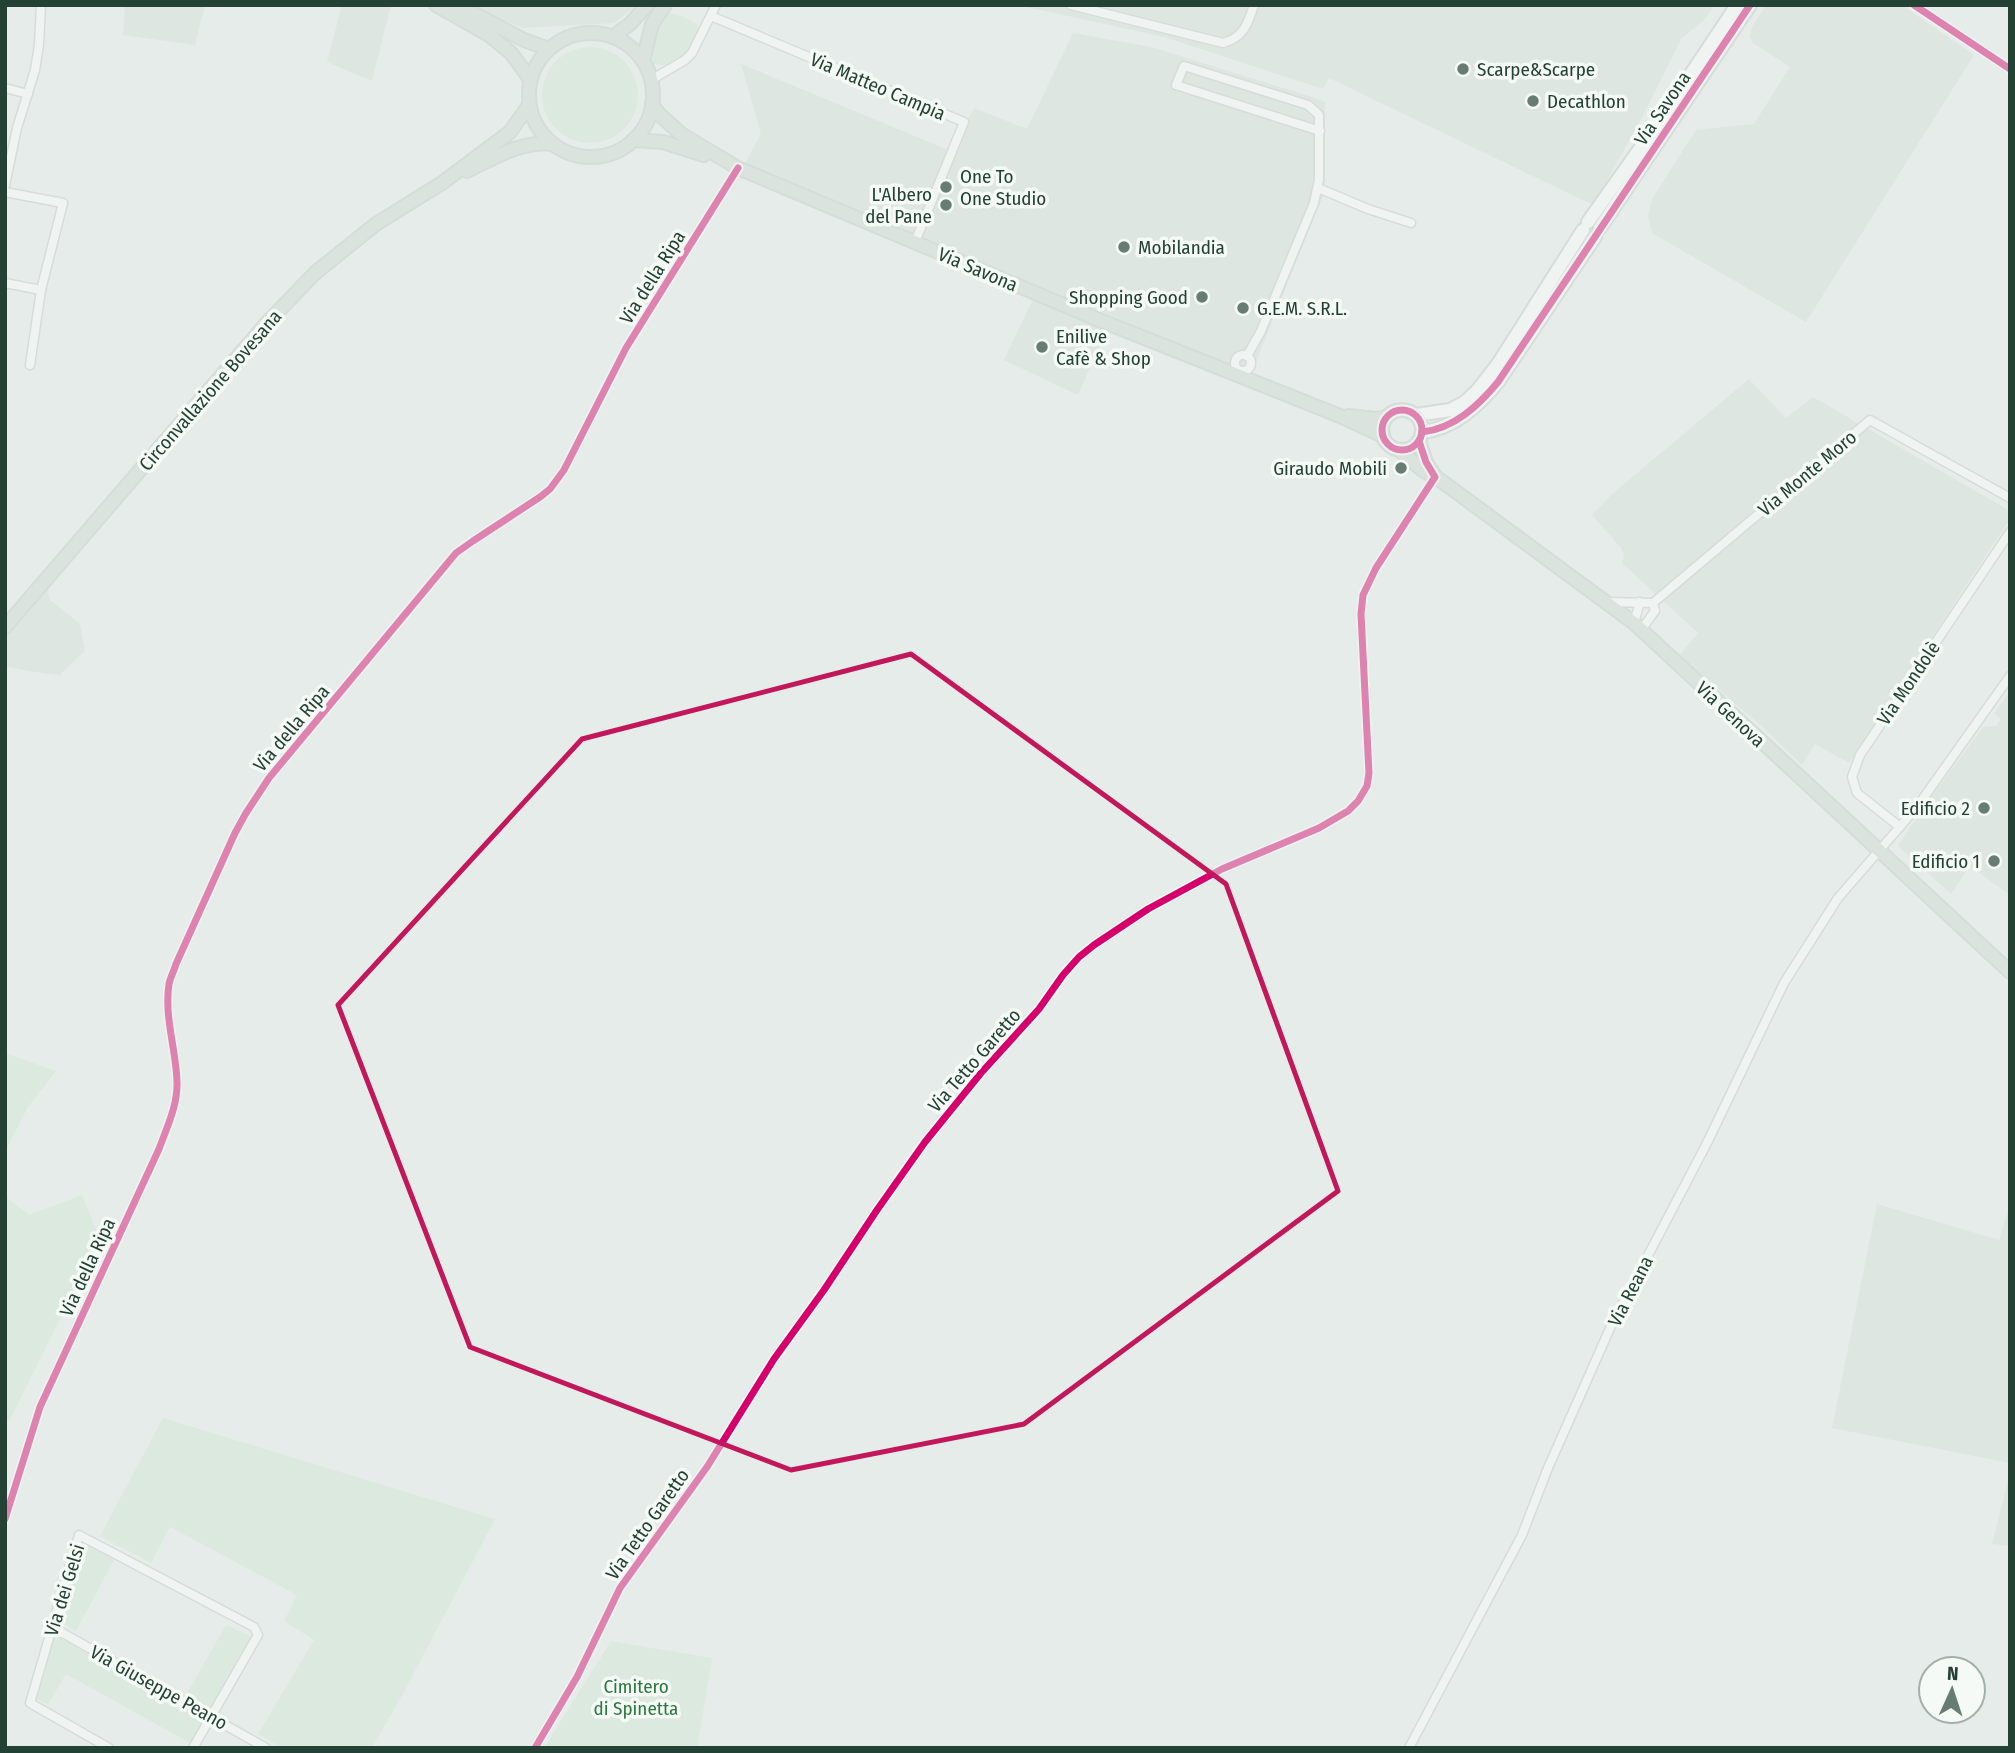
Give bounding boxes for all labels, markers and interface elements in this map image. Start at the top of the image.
street label: Via Matteo Campia [807,48,949,125]
place label: Scarpe&Scarpe [1477,58,1595,81]
marker: Scarpe&Scarpe [1455,61,1471,77]
street label: Via Savona [1629,67,1696,150]
place label: Decathlon [1547,90,1626,113]
marker: Decathlon [1525,93,1541,109]
place label: One To One Studio [960,165,1046,210]
marker: One To One Studio [938,179,954,195]
place label: L'Albero del Pane [865,183,932,228]
marker: L'Albero del Pane [938,197,954,213]
street label: Via della Ripa [615,226,690,328]
place label: Mobilandia [1138,236,1225,259]
marker: Mobilandia [1116,239,1132,255]
street label: Via Savona [934,242,1021,297]
place label: Shopping Good [1069,286,1188,309]
marker: Shopping Good [1194,289,1210,305]
place label: G.E.M. S.R.L. [1257,297,1347,320]
marker: G.E.M. S.R.L. [1235,300,1251,316]
street label: Circonvallazione Bovesana [134,305,286,475]
place label: Enilive Cafè & Shop [1056,325,1151,370]
marker: Enilive Cafè & Shop [1034,339,1050,355]
street label: Via Monte Moro [1754,426,1861,521]
place label: Giraudo Mobili [1273,457,1387,480]
marker: Giraudo Mobili [1393,460,1409,476]
street label: Via Mondolè [1872,637,1945,730]
street label: Via Genova [1691,677,1770,752]
street label: Via della Ripa [249,680,334,776]
place label: Edificio 2 [1901,797,1970,820]
marker: Edificio 2 [1976,800,1992,816]
place label: Edificio 1 [1912,850,1980,873]
marker: Edificio 1 [1986,853,2002,869]
street label: Via Tetto Garetto [923,1004,1026,1117]
street label: Via della Ripa [55,1214,120,1320]
street label: Via Reana [1603,1252,1658,1330]
street label: Via Tetto Garetto [601,1465,694,1584]
street label: Via dei Gelsi [40,1541,89,1639]
street label: Via Giuseppe Peano [86,1640,231,1735]
north arrow [1917,1655,1987,1725]
text: N [1947,1662,1959,1685]
park label: Cimitero di Spinetta [594,1675,678,1720]

